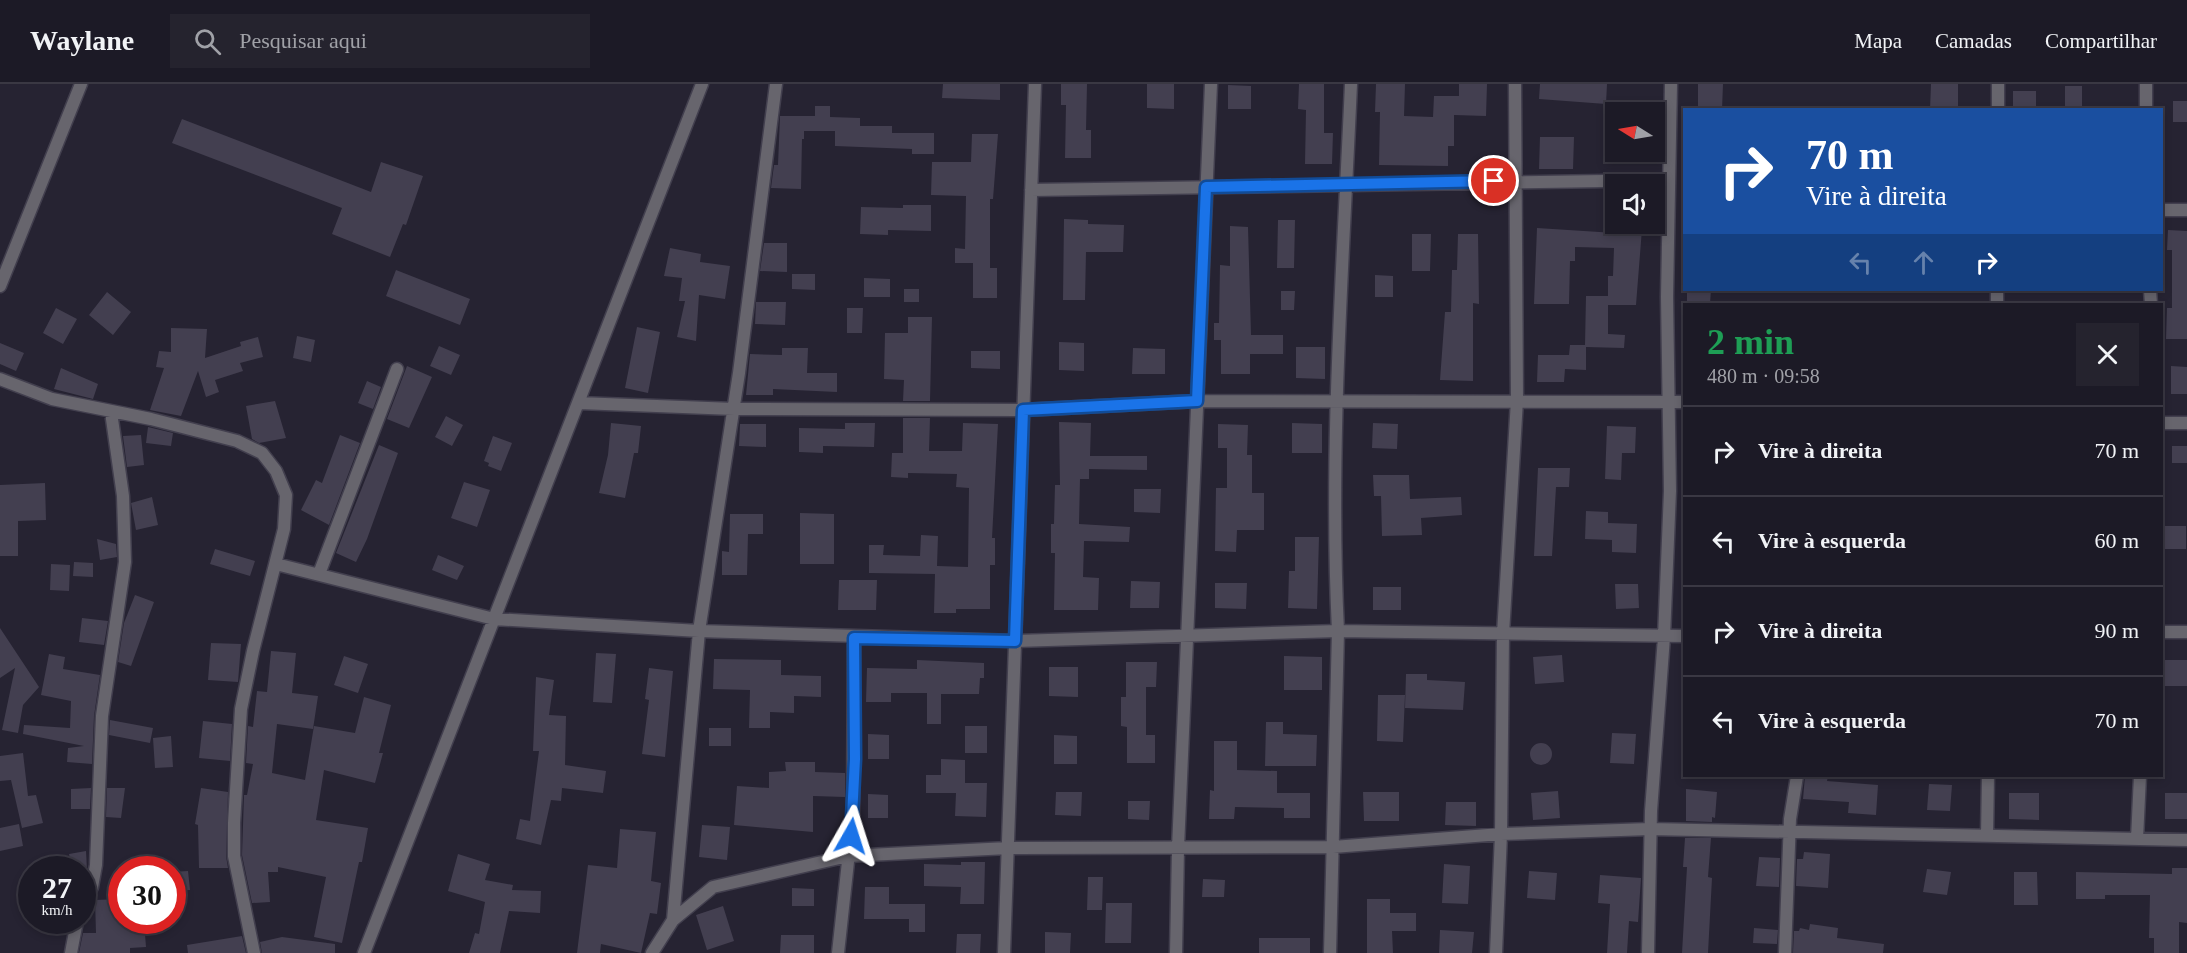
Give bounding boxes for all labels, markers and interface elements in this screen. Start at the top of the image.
search box [170,14,590,68]
text: Waylane [30,25,134,56]
icon: search [191,25,224,58]
text: Pesquisar aqui [239,28,367,53]
text: Mapa [1854,29,1902,53]
text: Camadas [1935,29,2012,53]
text: Compartilhar [2045,29,2157,53]
north arrow [1605,102,1665,162]
map controls [1605,102,1665,234]
icon: right [1707,132,1785,210]
text: 70 m [1806,132,1894,178]
pin [1468,155,1519,206]
icon: arrive [1477,164,1510,197]
button: sound [1605,174,1665,234]
text: Vire à direita [1806,181,1947,211]
icon: left [1844,246,1877,279]
icon: ahead [1907,246,1940,279]
icon: right [1970,246,2003,279]
text: 2 min [1707,322,1794,362]
button: close [2076,323,2139,386]
text: 480 m · 09:58 [1707,365,1820,387]
icon: right [1707,435,1740,468]
text: Vire à direita [1758,438,1882,463]
text: 70 m [2094,438,2139,463]
icon: left [1707,525,1740,558]
text: Vire à esquerda [1758,528,1906,553]
text: 60 m [2094,528,2139,553]
icon: right [1707,615,1740,648]
text: Vire à direita [1758,618,1882,643]
text: 90 m [2094,618,2139,643]
icon: left [1707,705,1740,738]
text: Vire à esquerda [1758,708,1906,733]
text: 70 m [2094,708,2139,733]
position arrow [819,804,883,868]
speed limit sign: 30 [108,856,186,934]
text: 27 [42,871,72,904]
text: km/h [42,902,72,918]

